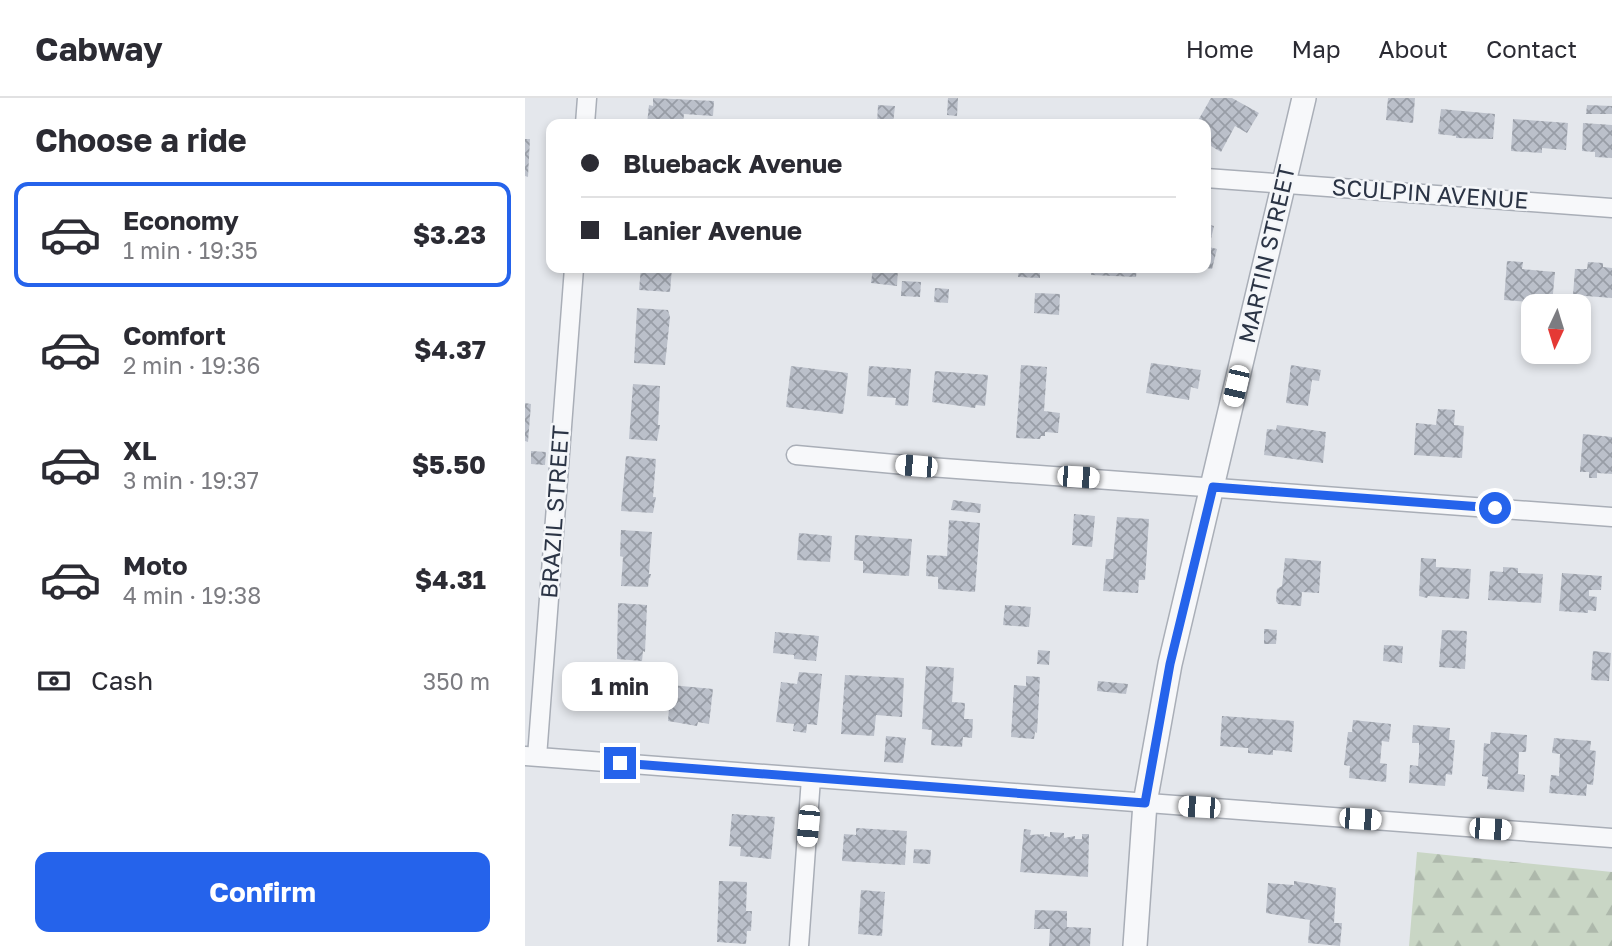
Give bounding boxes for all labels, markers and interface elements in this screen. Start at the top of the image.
text: Cabway [35,29,163,68]
text: Home [1186,34,1254,63]
text: Map [1292,34,1341,63]
text: About [1379,34,1448,63]
text: Contact [1486,34,1577,63]
text: Choose a ride [35,121,247,159]
text: Blueback Avenue [623,148,842,179]
street label: MARTIN STREET [1232,162,1300,346]
street label: SCULPIN AVENUE [1331,172,1529,214]
icon: car [39,203,102,266]
text: Economy [123,205,239,236]
text: Lanier Avenue [623,215,802,246]
text: $3.23 [413,219,486,250]
text: 1 min · 19:35 [123,236,258,264]
north arrow [1521,294,1591,364]
map controls [1521,294,1591,364]
icon: car [39,318,102,381]
text: Comfort [123,320,226,351]
text: $4.37 [414,334,486,365]
text: 2 min · 19:36 [123,351,261,379]
car [1222,363,1251,409]
street label: BRAZIL STREET [534,425,574,599]
icon: car [39,433,102,496]
text: XL [123,435,157,466]
text: $5.50 [412,449,486,480]
car [895,454,938,478]
car [1057,465,1100,489]
text: 3 min · 19:37 [123,466,259,494]
route start [1479,492,1511,524]
icon: car [39,548,102,611]
text: Moto [123,550,188,581]
text: $4.31 [415,564,486,595]
text: 4 min · 19:38 [123,581,261,609]
icon: cash [35,662,73,700]
callout: 1 min [562,662,678,710]
text: Cash [91,665,153,696]
text: 350 m [423,667,490,695]
text: 1 min [591,672,649,700]
route end [604,747,636,779]
car [1178,795,1221,819]
car [796,804,821,848]
car [1339,807,1382,831]
car [1469,817,1512,841]
button: Confirm [35,852,490,932]

